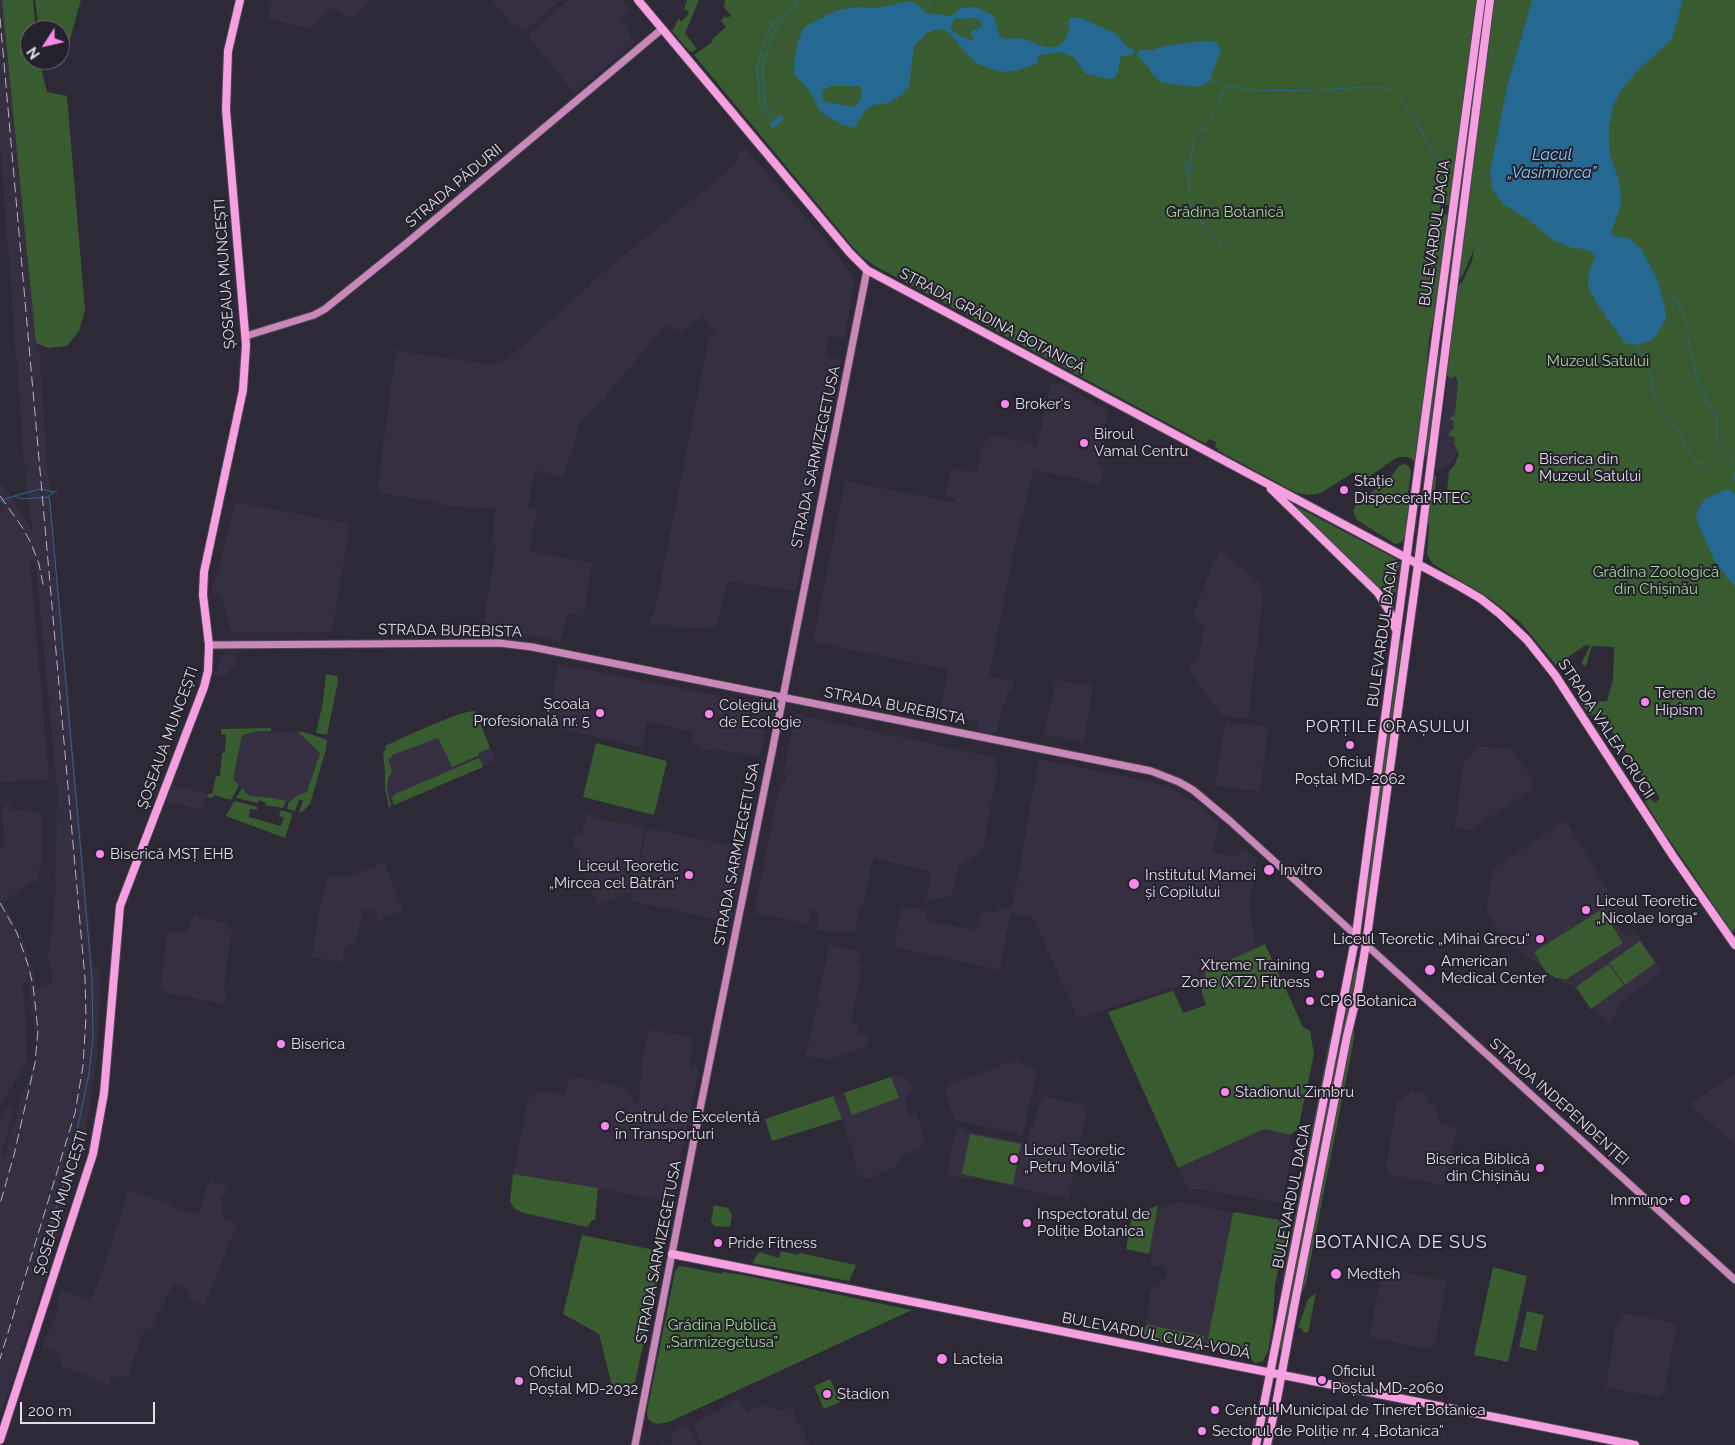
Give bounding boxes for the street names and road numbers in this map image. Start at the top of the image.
street label: STRADA PĂDURII [402,140,506,232]
street label: BULEVARDUL DACIA [1416,159,1454,307]
street label: ȘOSEAUA MUNCEȘTI [211,198,239,350]
street label: STRADA GRĂDINA BOTANICĂ [896,264,1088,378]
street label: STRADA SARMIZEGETUSA [788,364,844,550]
street label: BULEVARDUL DACIA [1364,560,1402,708]
street label: STRADA BUREBISTA [378,621,522,641]
street label: STRADA VALEA CRUCII [1554,656,1658,802]
street label: ȘOSEAUA MUNCEȘTI [134,664,202,812]
street label: STRADA BUREBISTA [823,683,967,729]
street label: STRADA SARMIZEGETUSA [710,761,764,947]
street label: STRADA INDEPENDENȚEI [1486,1035,1632,1169]
street label: BULEVARDUL DACIA [1269,1122,1315,1270]
street label: ȘOSEAUA MUNCEȘTI [30,1128,92,1278]
street label: STRADA SARMIZEGETUSA [632,1159,686,1345]
street label: BULEVARDUL CUZA-VODĂ [1060,1309,1252,1363]

